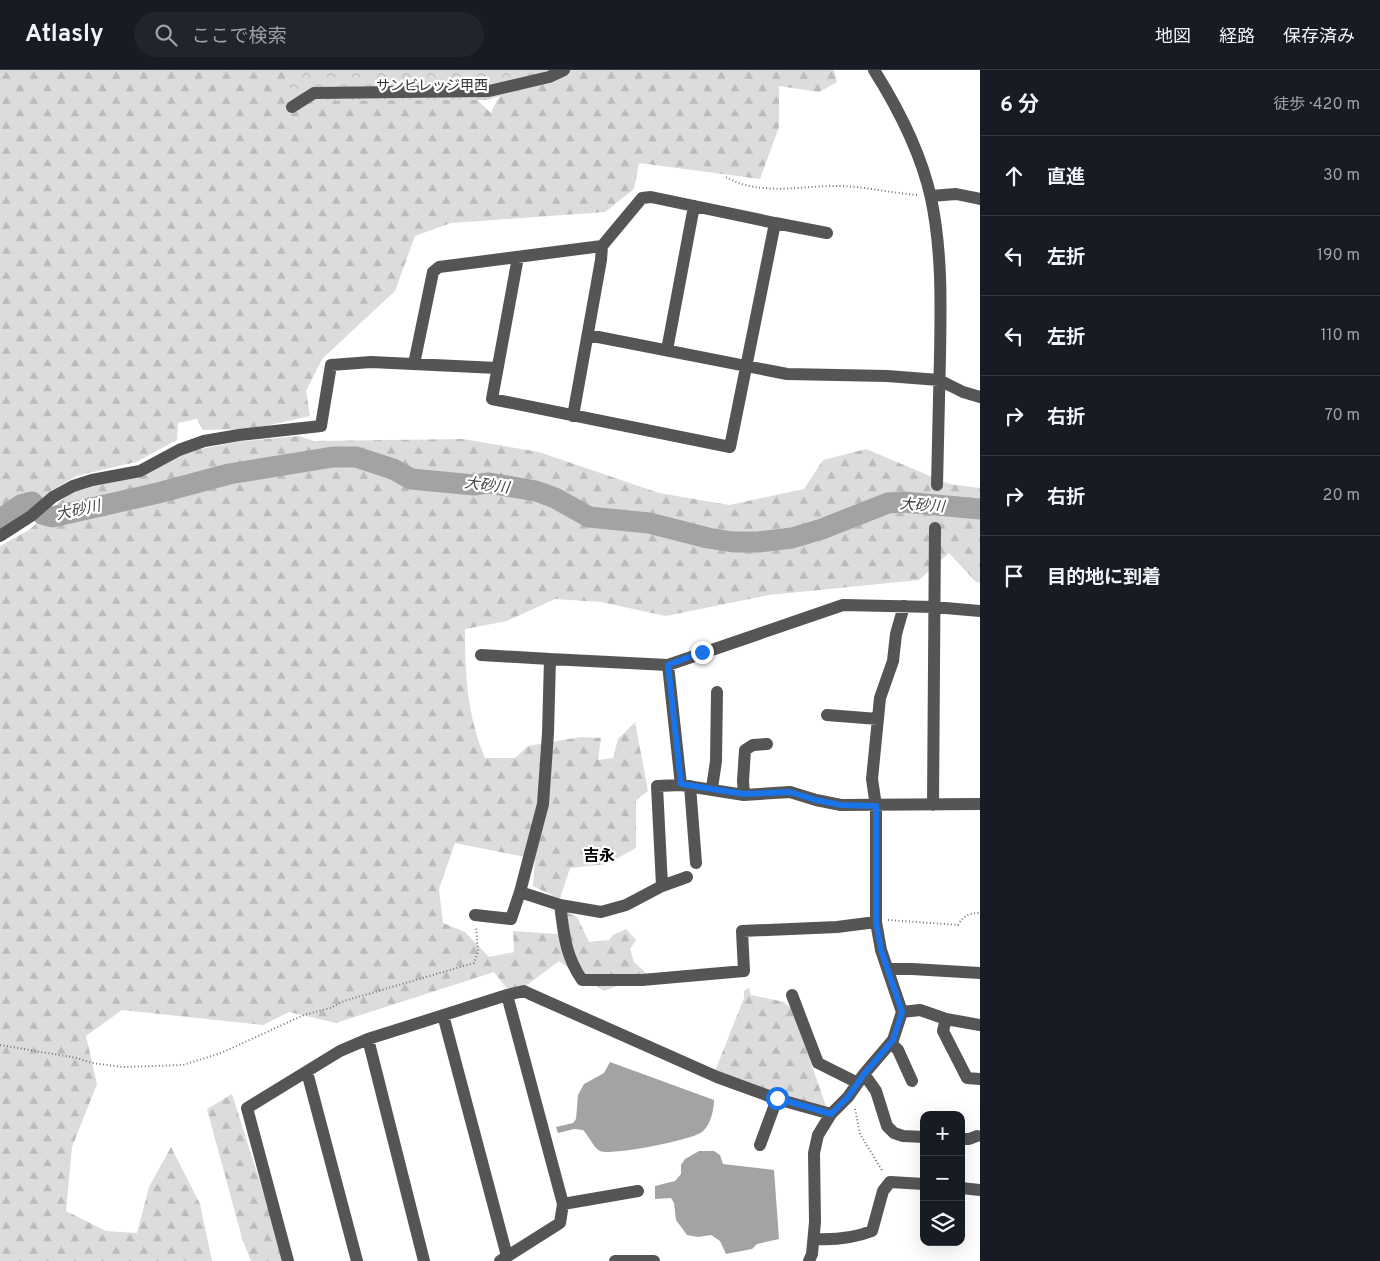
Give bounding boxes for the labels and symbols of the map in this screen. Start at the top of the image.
park label: サンビレッジ甲西 [376,78,488,95]
water label: 大砂川 [463,474,512,499]
water label: 大砂川 [899,495,947,518]
water label: 大砂川 [54,497,104,525]
route end [691,641,714,664]
district label: 吉永 [583,847,615,867]
route start [766,1087,789,1110]

